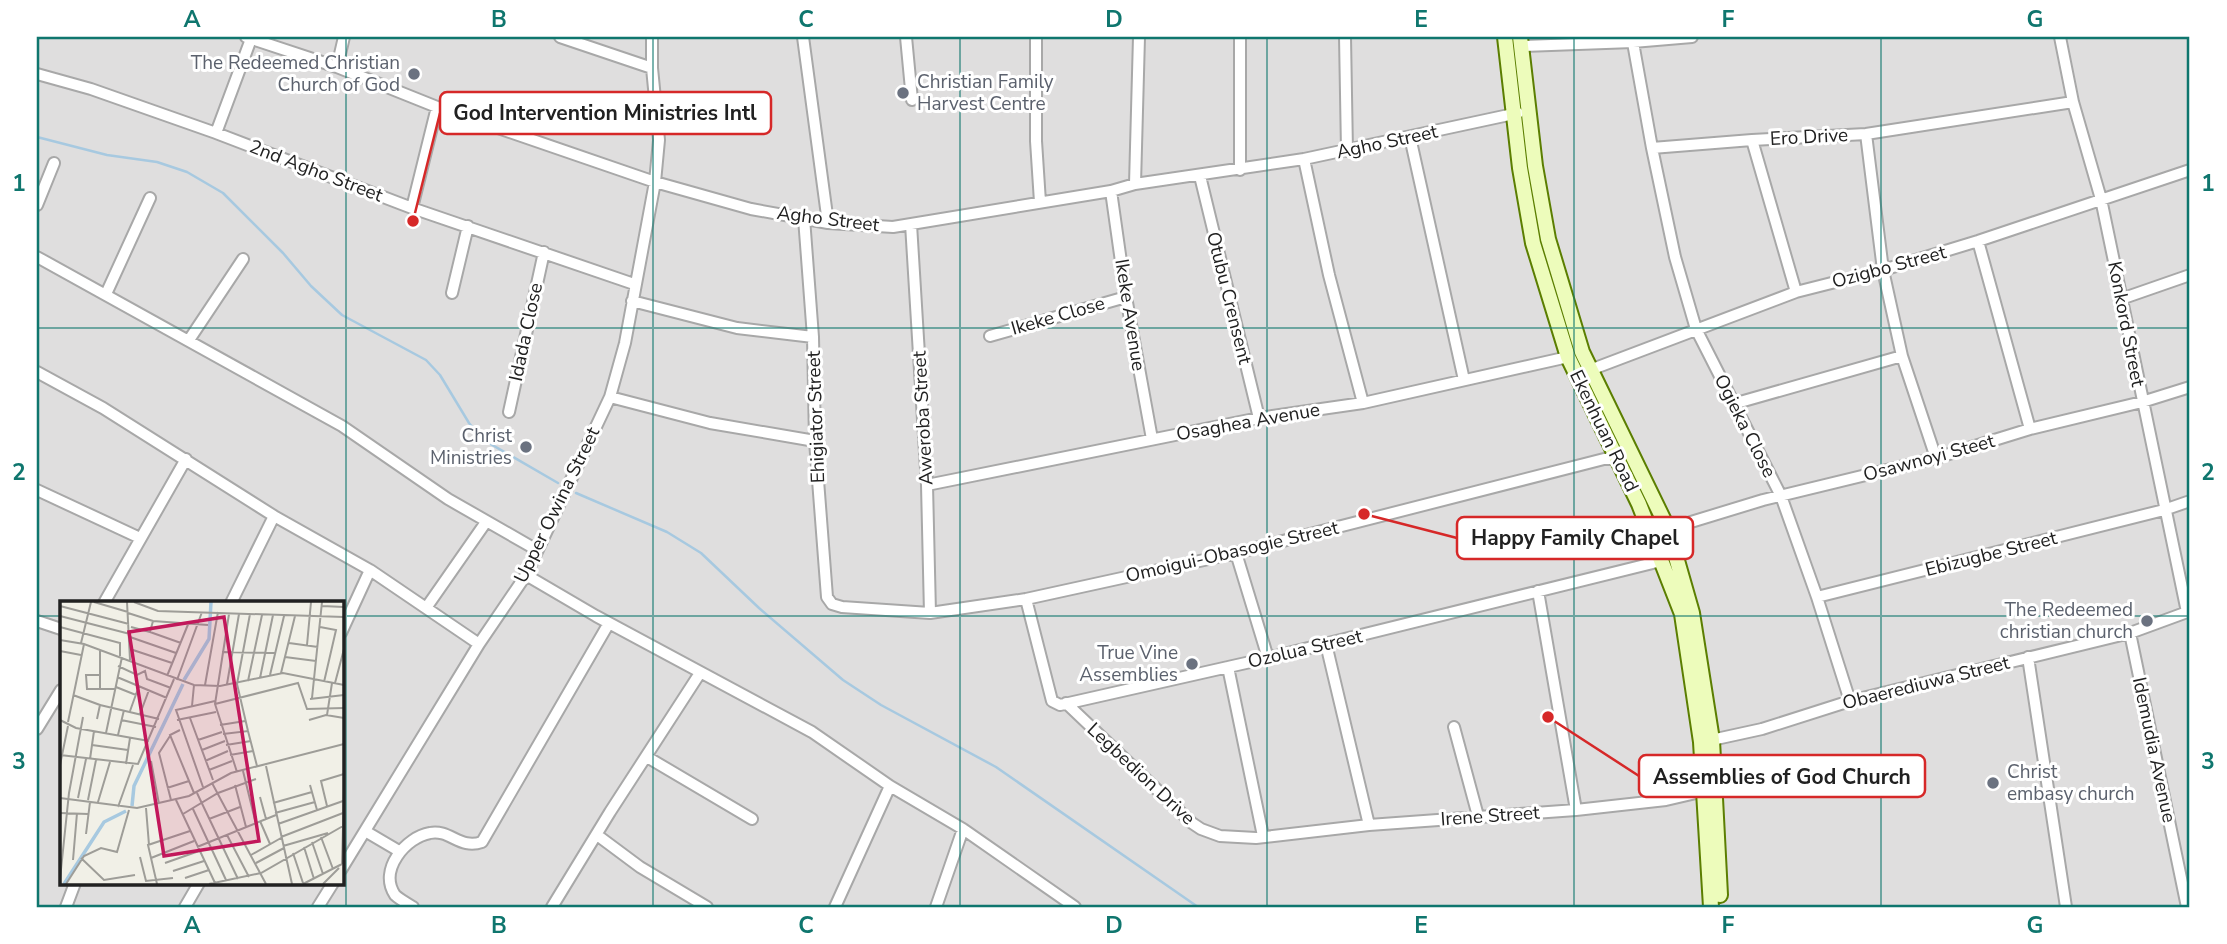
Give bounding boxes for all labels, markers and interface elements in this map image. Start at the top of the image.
text: A [183,4,201,35]
text: B [491,4,507,35]
text: C [798,4,814,35]
text: D [1105,4,1123,35]
text: E [1414,4,1428,35]
text: F [1722,4,1735,35]
text: G [2027,4,2043,35]
place label: The Redeemed Christian Church of God [191,50,400,98]
marker: The Redeemed Christian Church of God [406,66,422,82]
place label: Christian Family Harvest Centre [917,69,1054,117]
marker: Christian Family Harvest Centre [895,85,911,101]
callout: God Intervention Ministries Intl [440,92,771,134]
text: God Intervention Ministries Intl [453,99,757,127]
street label: Agho Street [1334,119,1440,165]
street label: Ero Drive [1769,122,1849,152]
street label: 2nd Agho Street [245,134,387,209]
text: 1 [12,168,26,199]
text: 1 [2201,168,2215,199]
street label: Agho Street [775,200,881,238]
street label: Otubu Crensent [1200,229,1258,367]
street label: Ozigbo Street [1829,239,1949,295]
street label: Ikeke Avenue [1108,257,1152,373]
street label: Konkord Street [2101,259,2151,389]
street label: Idada Close [503,280,549,384]
street label: Ikeke Close [1008,290,1108,342]
street label: Ehigiator Street [801,350,831,484]
street label: Aweroba Street [906,350,939,486]
street label: Ekenhuan Road [1563,366,1645,496]
street label: Ogieka Close [1708,370,1782,482]
street label: Osaghea Avenue [1174,397,1322,447]
street label: Upper Owina Street [508,422,606,587]
place label: Christ Ministries [430,423,512,471]
street label: Osawnoyi Steet [1860,428,1998,488]
marker: Christ Ministries [518,439,534,455]
text: 2 [12,457,26,488]
text: 2 [2201,457,2215,488]
street label: Omoigui-Obasogie Street [1123,515,1341,589]
callout: Happy Family Chapel [1457,517,1693,559]
text: Happy Family Chapel [1471,524,1679,552]
street label: Ebizugbe Street [1922,525,2060,583]
place label: The Redeemed christian church [2000,597,2133,645]
inset map [60,601,343,884]
marker: The Redeemed christian church [2139,613,2155,629]
street label: Ozolua Street [1245,623,1365,675]
place label: True Vine Assemblies [1079,640,1178,688]
street label: Obaerediuwa Street [1840,650,2013,716]
marker: True Vine Assemblies [1184,656,1200,672]
street label: Idemudia Avenue [2126,675,2182,825]
street label: Legbedion Drive [1081,717,1201,831]
text: 3 [12,746,26,777]
text: 3 [2201,746,2215,777]
callout: Assemblies of God Church [1639,755,1925,797]
place label: Christ embasy church [2007,759,2135,807]
text: Assemblies of God Church [1653,763,1911,791]
marker: Christ embasy church [1985,775,2001,791]
street label: Irene Street [1440,800,1541,832]
text: A [183,910,201,941]
text: B [491,910,507,941]
text: C [798,910,814,941]
text: D [1105,910,1123,941]
text: E [1414,910,1428,941]
text: F [1722,910,1735,941]
text: G [2027,910,2043,941]

